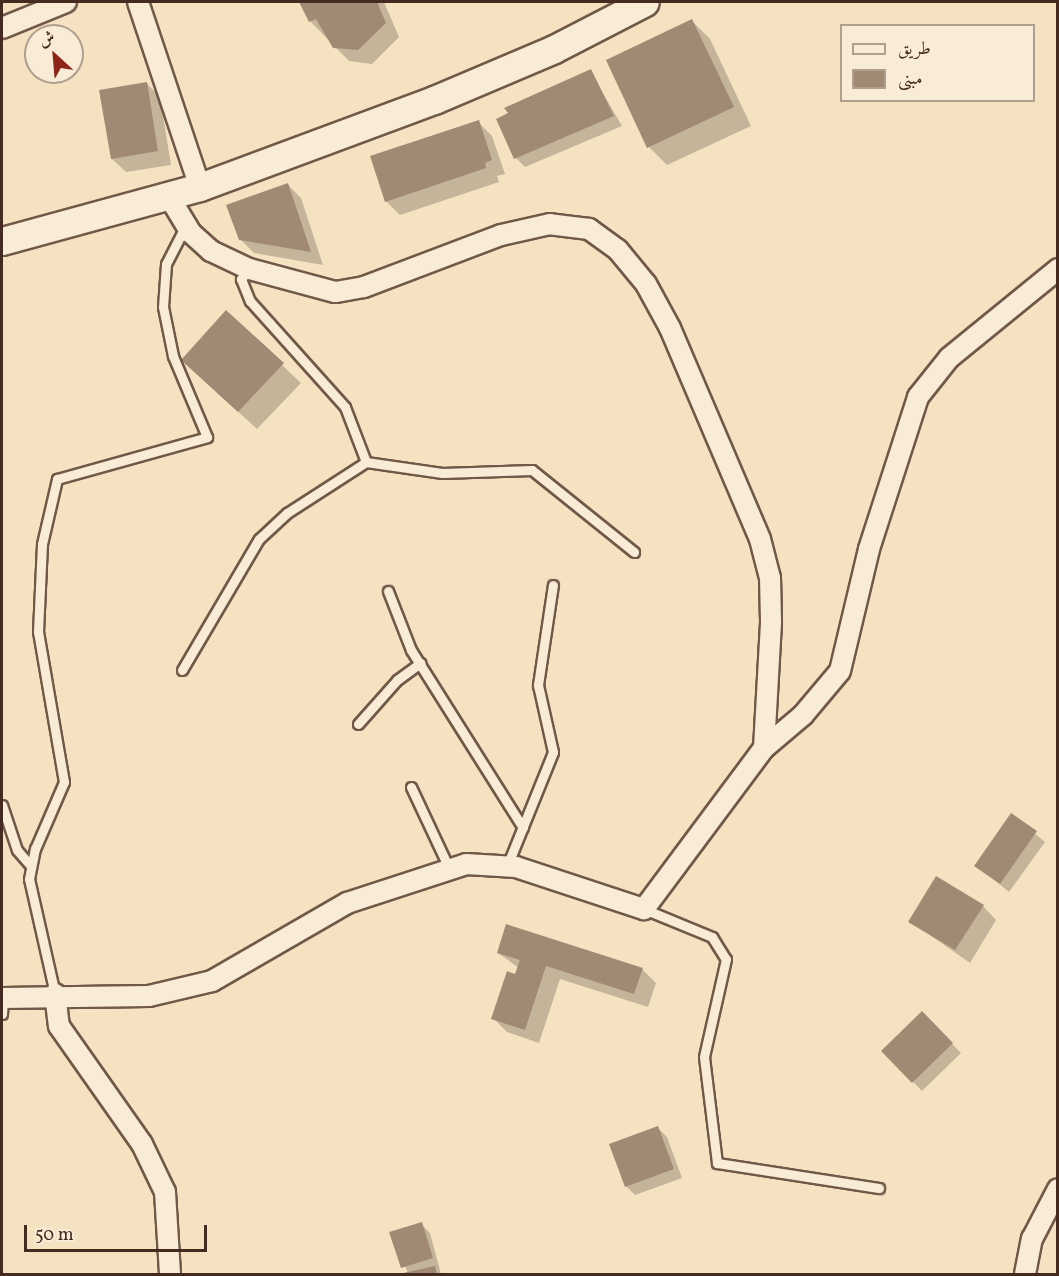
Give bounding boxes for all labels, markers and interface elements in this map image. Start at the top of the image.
north arrow [24,24,84,84]
legend [840,24,1035,102]
text: ش [35,26,59,53]
text: طريق [898,37,931,62]
text: مبنى [898,67,923,92]
scale bar [27,1213,210,1251]
text: 50 m [35,1223,74,1248]

